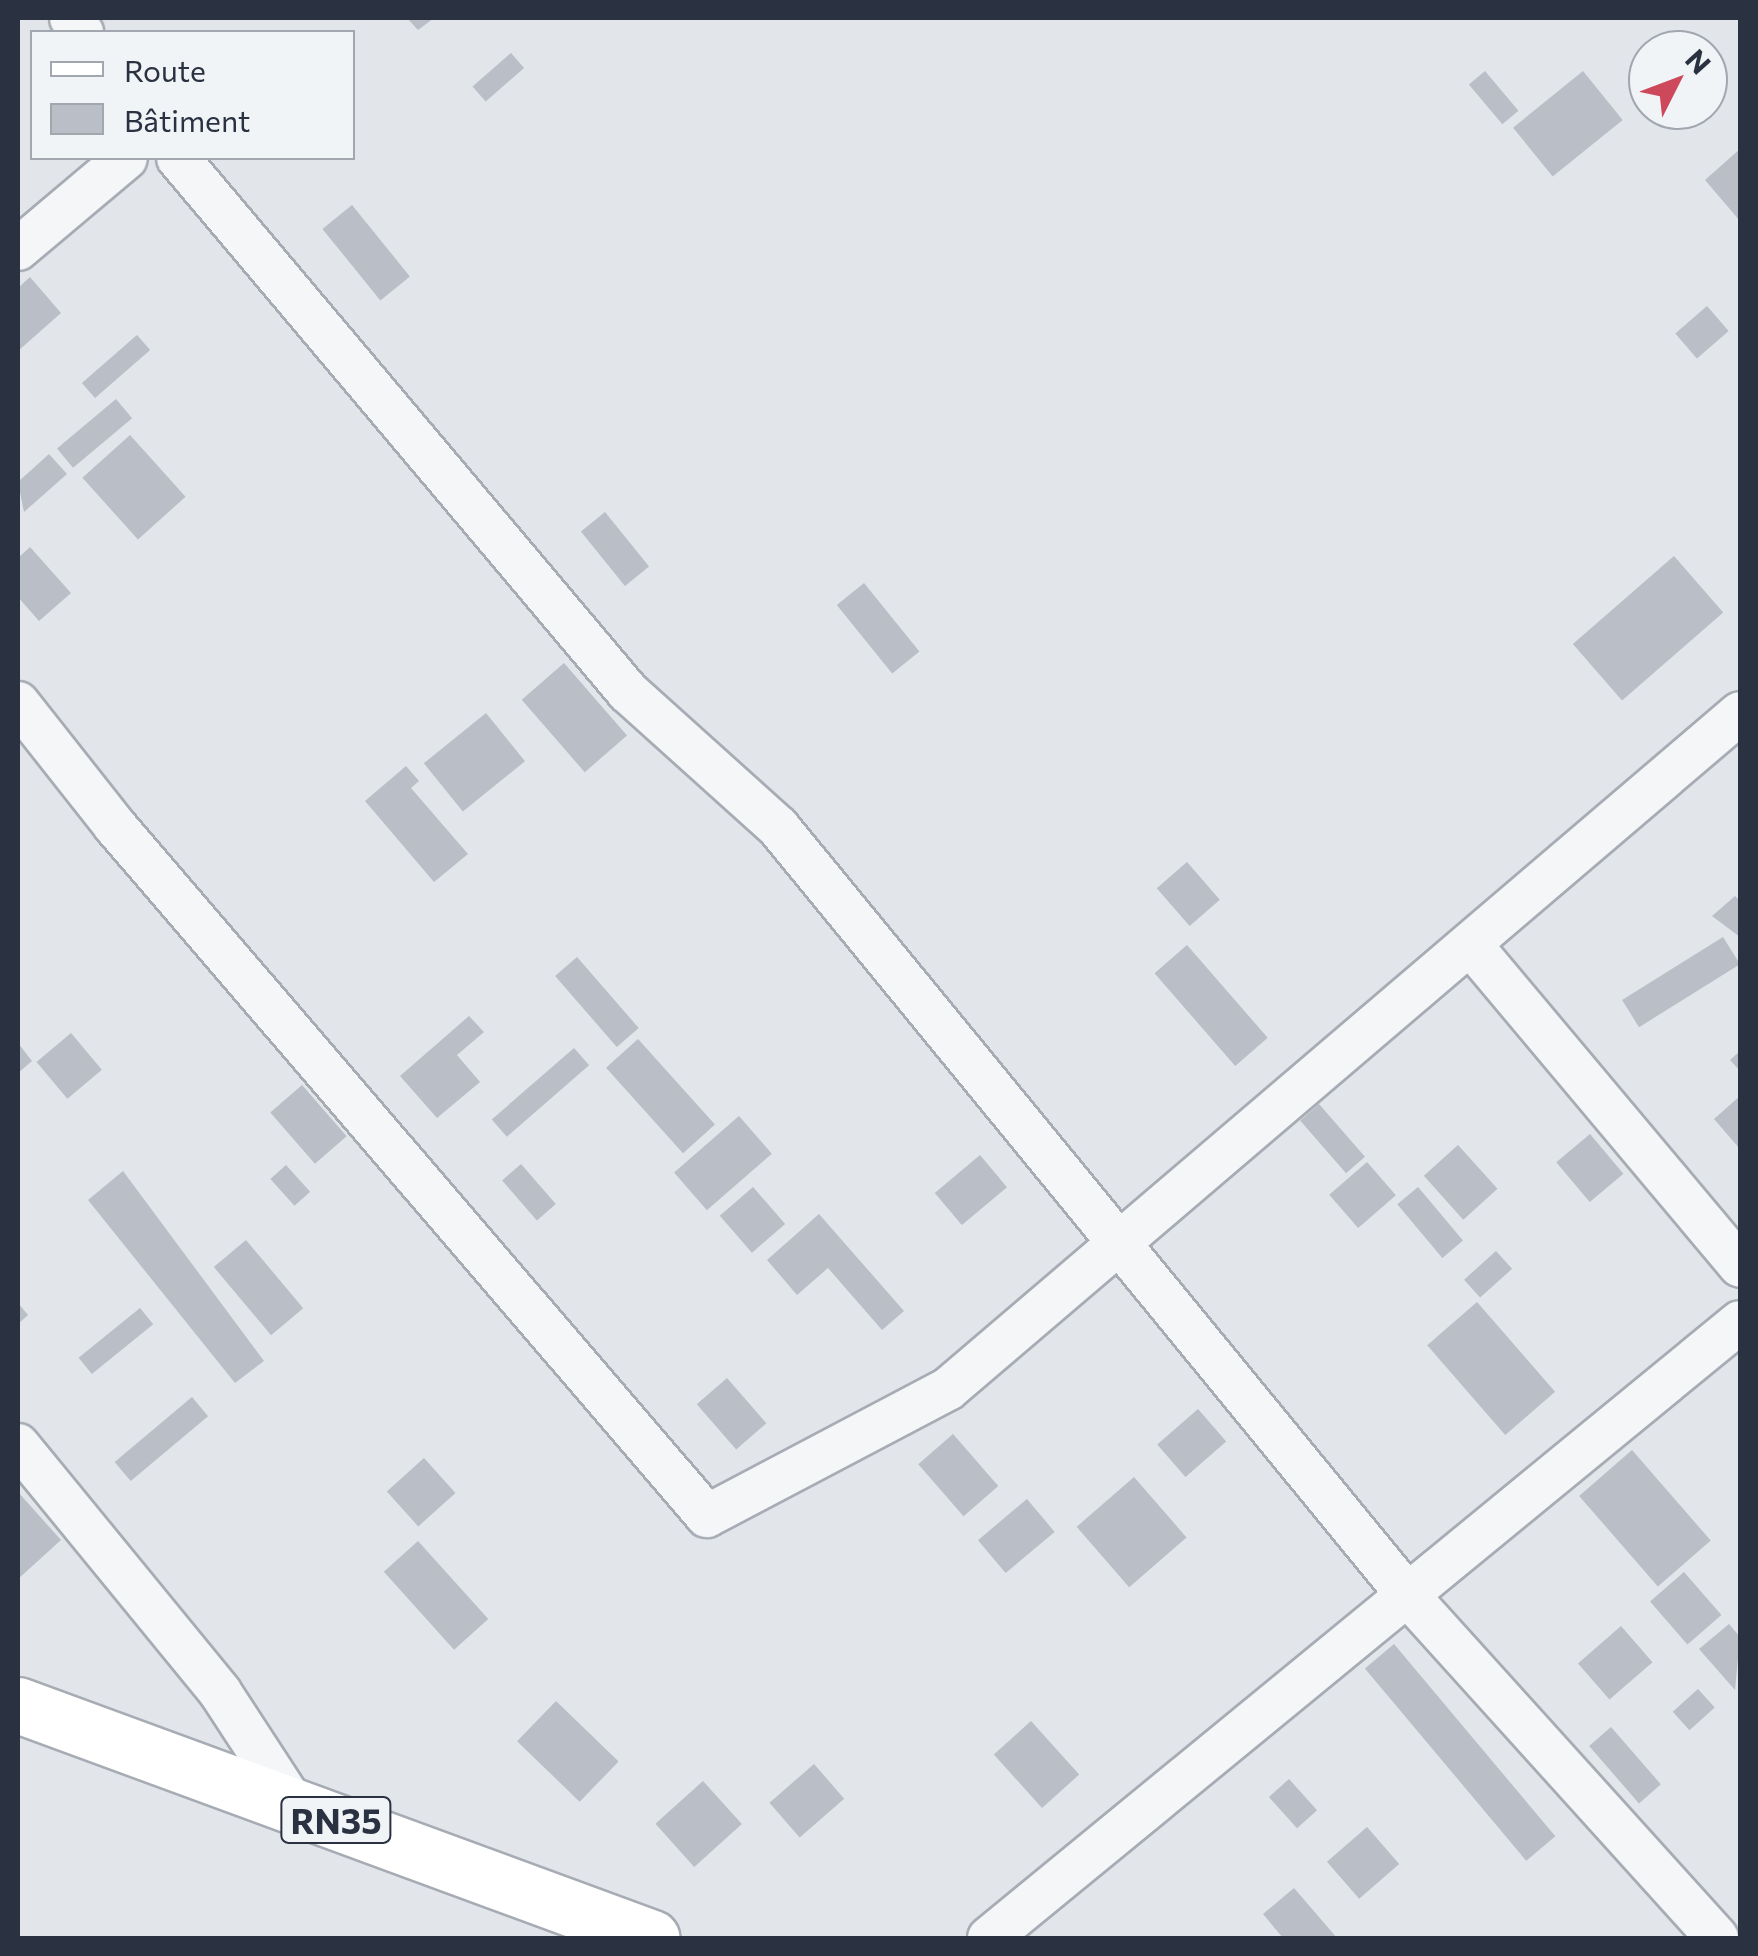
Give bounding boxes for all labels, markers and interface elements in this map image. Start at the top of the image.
legend [30,30,355,160]
north arrow [1628,30,1728,130]
text: N [1679,42,1718,80]
text: Route [124,51,206,88]
text: Bâtiment [124,101,250,138]
road number: RN35 [278,1790,394,1850]

